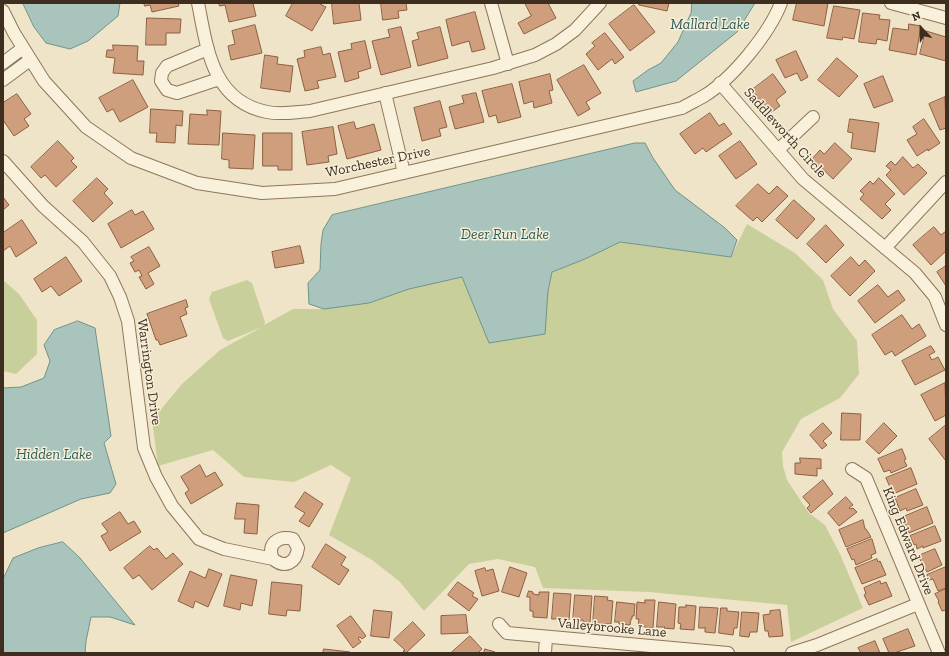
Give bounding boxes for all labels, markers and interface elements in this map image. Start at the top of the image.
north arrow [901,8,941,48]
text: N [910,9,923,24]
water label: Mallard Lake [670,16,750,34]
street label: Saddleworth Circle [740,85,830,181]
street label: Worchester Drive [324,143,432,181]
water label: Deer Run Lake [461,226,549,244]
street label: Warrington Drive [133,318,165,426]
water label: Hidden Lake [16,446,92,464]
street label: King Edward Drive [879,485,937,597]
street label: Valleybrooke Lane [557,615,667,641]

